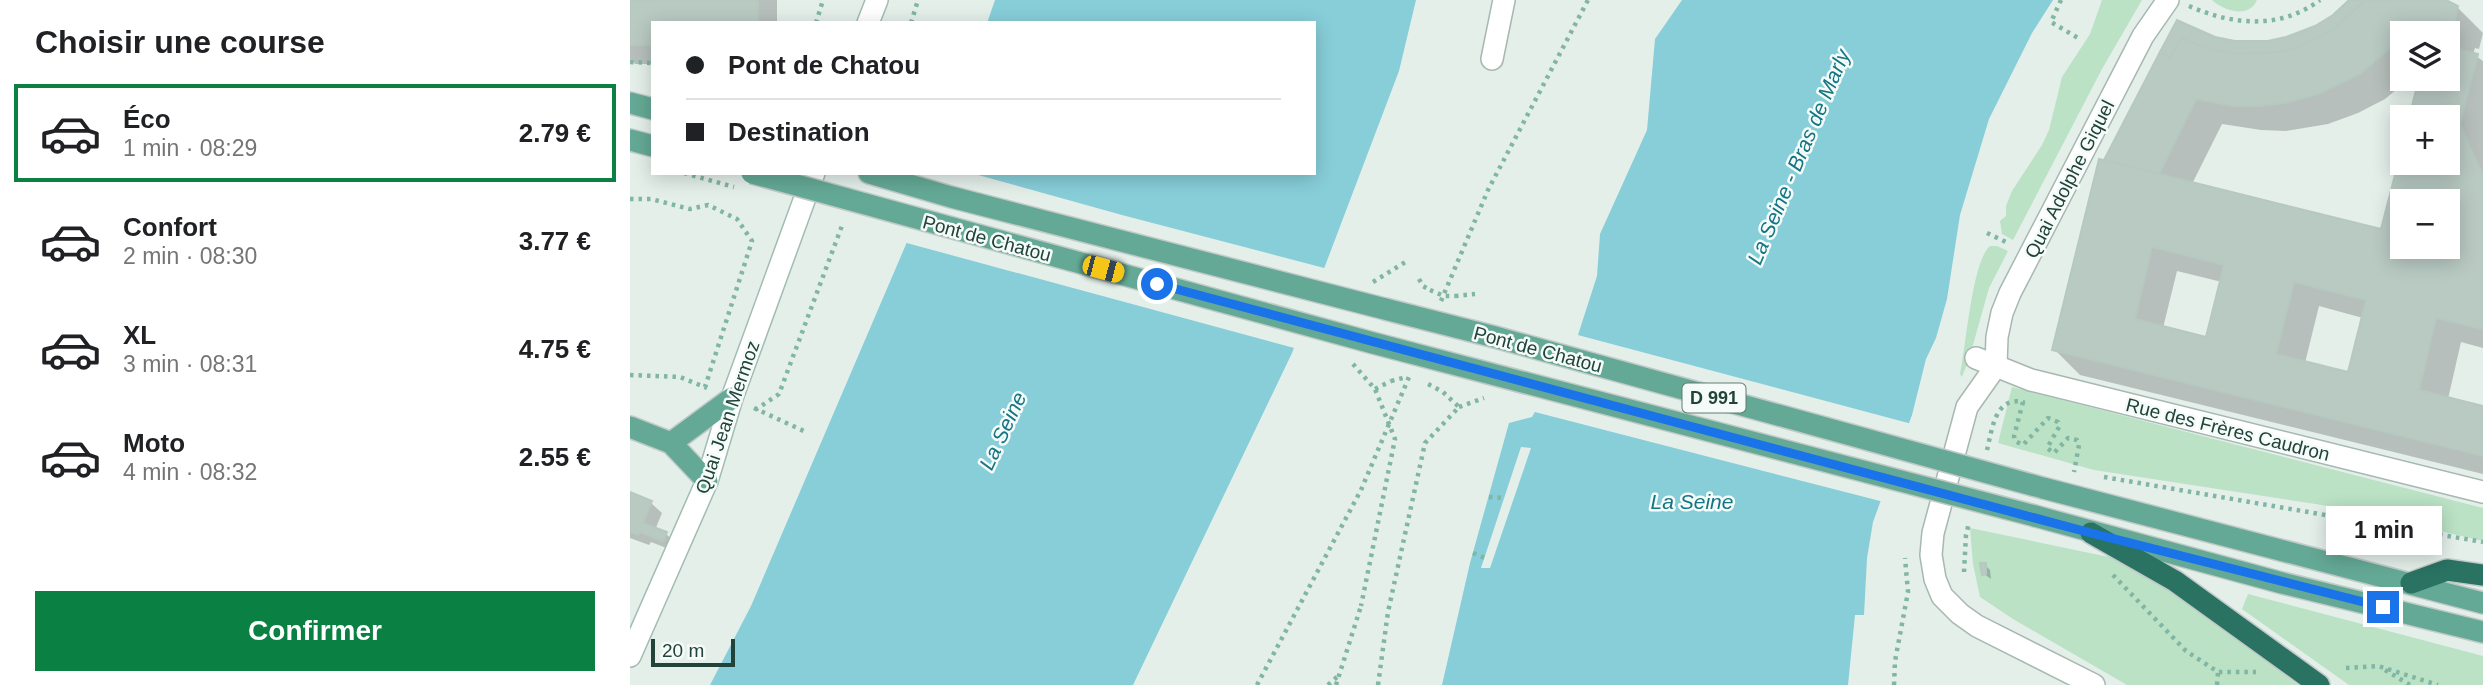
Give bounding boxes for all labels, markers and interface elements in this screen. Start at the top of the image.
map controls [2390,21,2460,259]
button: layers [2390,21,2460,91]
text: Choisir une course [35,24,325,60]
water label: La Seine - Bras de Marly [1743,45,1855,268]
text: Pont de Chatou [728,50,920,80]
street label: Quai Adolphe Giquel [2021,97,2118,262]
icon: car [39,102,102,165]
text: Éco [123,104,171,134]
button: + [2390,105,2460,175]
text: Destination [728,117,870,147]
text: 2.79 € [519,118,591,148]
text: 1 min · 08:29 [123,135,257,161]
button: − [2390,189,2460,259]
icon: car [39,210,102,273]
street label: Pont de Chatou [920,211,1053,266]
text: Confort [123,212,217,242]
text: 3.77 € [519,226,591,256]
text: 2 min · 08:30 [123,243,257,269]
car [1080,253,1127,285]
route start [1141,268,1173,300]
icon: car [39,318,102,381]
text: XL [123,320,156,350]
street label: Pont de Chatou [1471,322,1604,377]
text: 4.75 € [519,334,591,364]
street label: Quai Jean Mermoz [691,338,764,496]
text: 3 min · 08:31 [123,351,257,377]
road number: D 991 [1682,384,1746,412]
water label: La Seine [975,388,1030,473]
street label: Rue des Frères Caudron [2124,394,2332,465]
icon: car [39,426,102,489]
text: Moto [123,428,185,458]
text: 2.55 € [519,442,591,472]
text: 4 min · 08:32 [123,459,257,485]
water label: La Seine [1651,490,1733,513]
callout: 1 min [2325,505,2441,554]
text: 1 min [2354,517,2414,543]
button: Confirmer [35,591,595,671]
route end [2367,591,2399,623]
scale bar [651,636,735,668]
text: 20 m [662,640,704,661]

